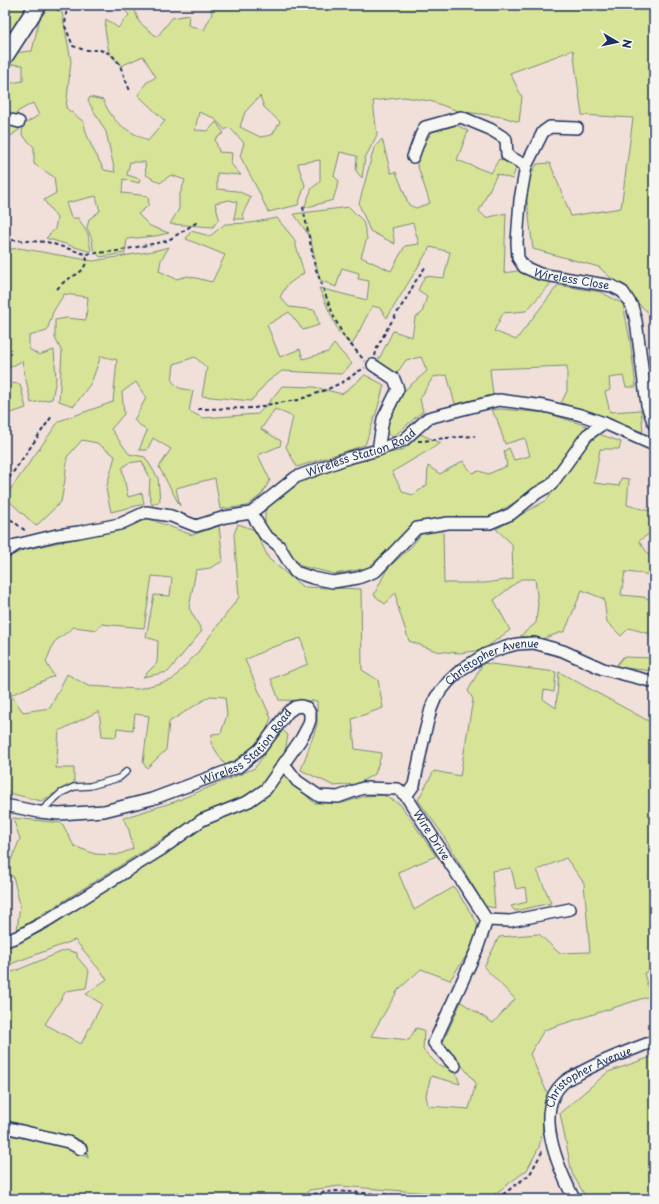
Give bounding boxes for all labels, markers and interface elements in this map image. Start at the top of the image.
north arrow [597,22,637,62]
text: N [618,38,636,50]
street label: Wireless Close [531,263,611,293]
street label: Wireless Station Road [304,424,419,481]
street label: Christopher Avenue [441,634,542,689]
street label: Wireless Station Road [198,705,296,788]
street label: Wire Drive [409,806,455,863]
street label: Christopher Avenue [541,1041,634,1109]

